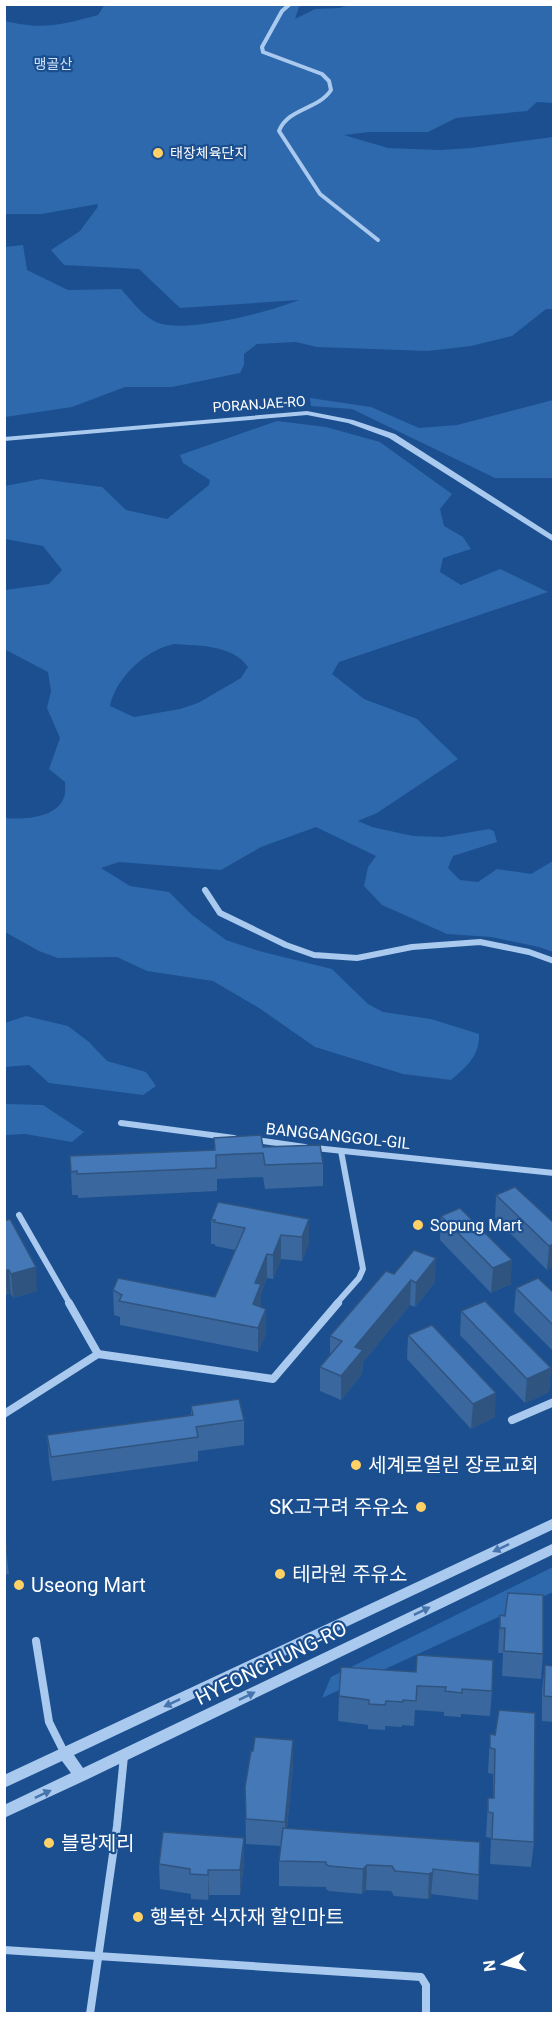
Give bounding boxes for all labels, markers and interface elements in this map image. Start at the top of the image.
park label: 맹골산 [34,56,72,72]
place label: 태장체육단지 [170,145,247,161]
marker: 태장체육단지 [151,146,165,160]
street label: PORANJAE-RO [212,393,306,415]
street label: BANGGANGGOL-GIL [265,1119,412,1153]
place label: Sopung Mart [430,1216,522,1235]
marker: Sopung Mart [411,1218,425,1232]
place label: 세계로열린 장로교회 [368,1453,539,1477]
marker: 세계로열린 장로교회 [349,1458,363,1472]
place label: SK고구려 주유소 [269,1495,409,1519]
marker: SK고구려 주유소 [414,1500,428,1514]
one-way arrow [492,1543,509,1552]
place label: 테라원 주유소 [292,1562,407,1586]
marker: 테라원 주유소 [273,1567,287,1581]
place label: Useong Mart [31,1573,146,1597]
marker: Useong Mart [12,1578,26,1592]
one-way arrow [414,1607,431,1616]
street label: HYEONCHUNG-RO [192,1616,350,1710]
one-way arrow [238,1692,255,1701]
one-way arrow [164,1698,181,1707]
one-way arrow [34,1789,52,1799]
place label: 블랑제리 [61,1831,135,1855]
marker: 블랑제리 [42,1836,56,1850]
place label: 행복한 식자재 할인마트 [150,1905,344,1929]
marker: 행복한 식자재 할인마트 [131,1910,145,1924]
north arrow [474,1934,534,1994]
text: N [479,1959,500,1973]

